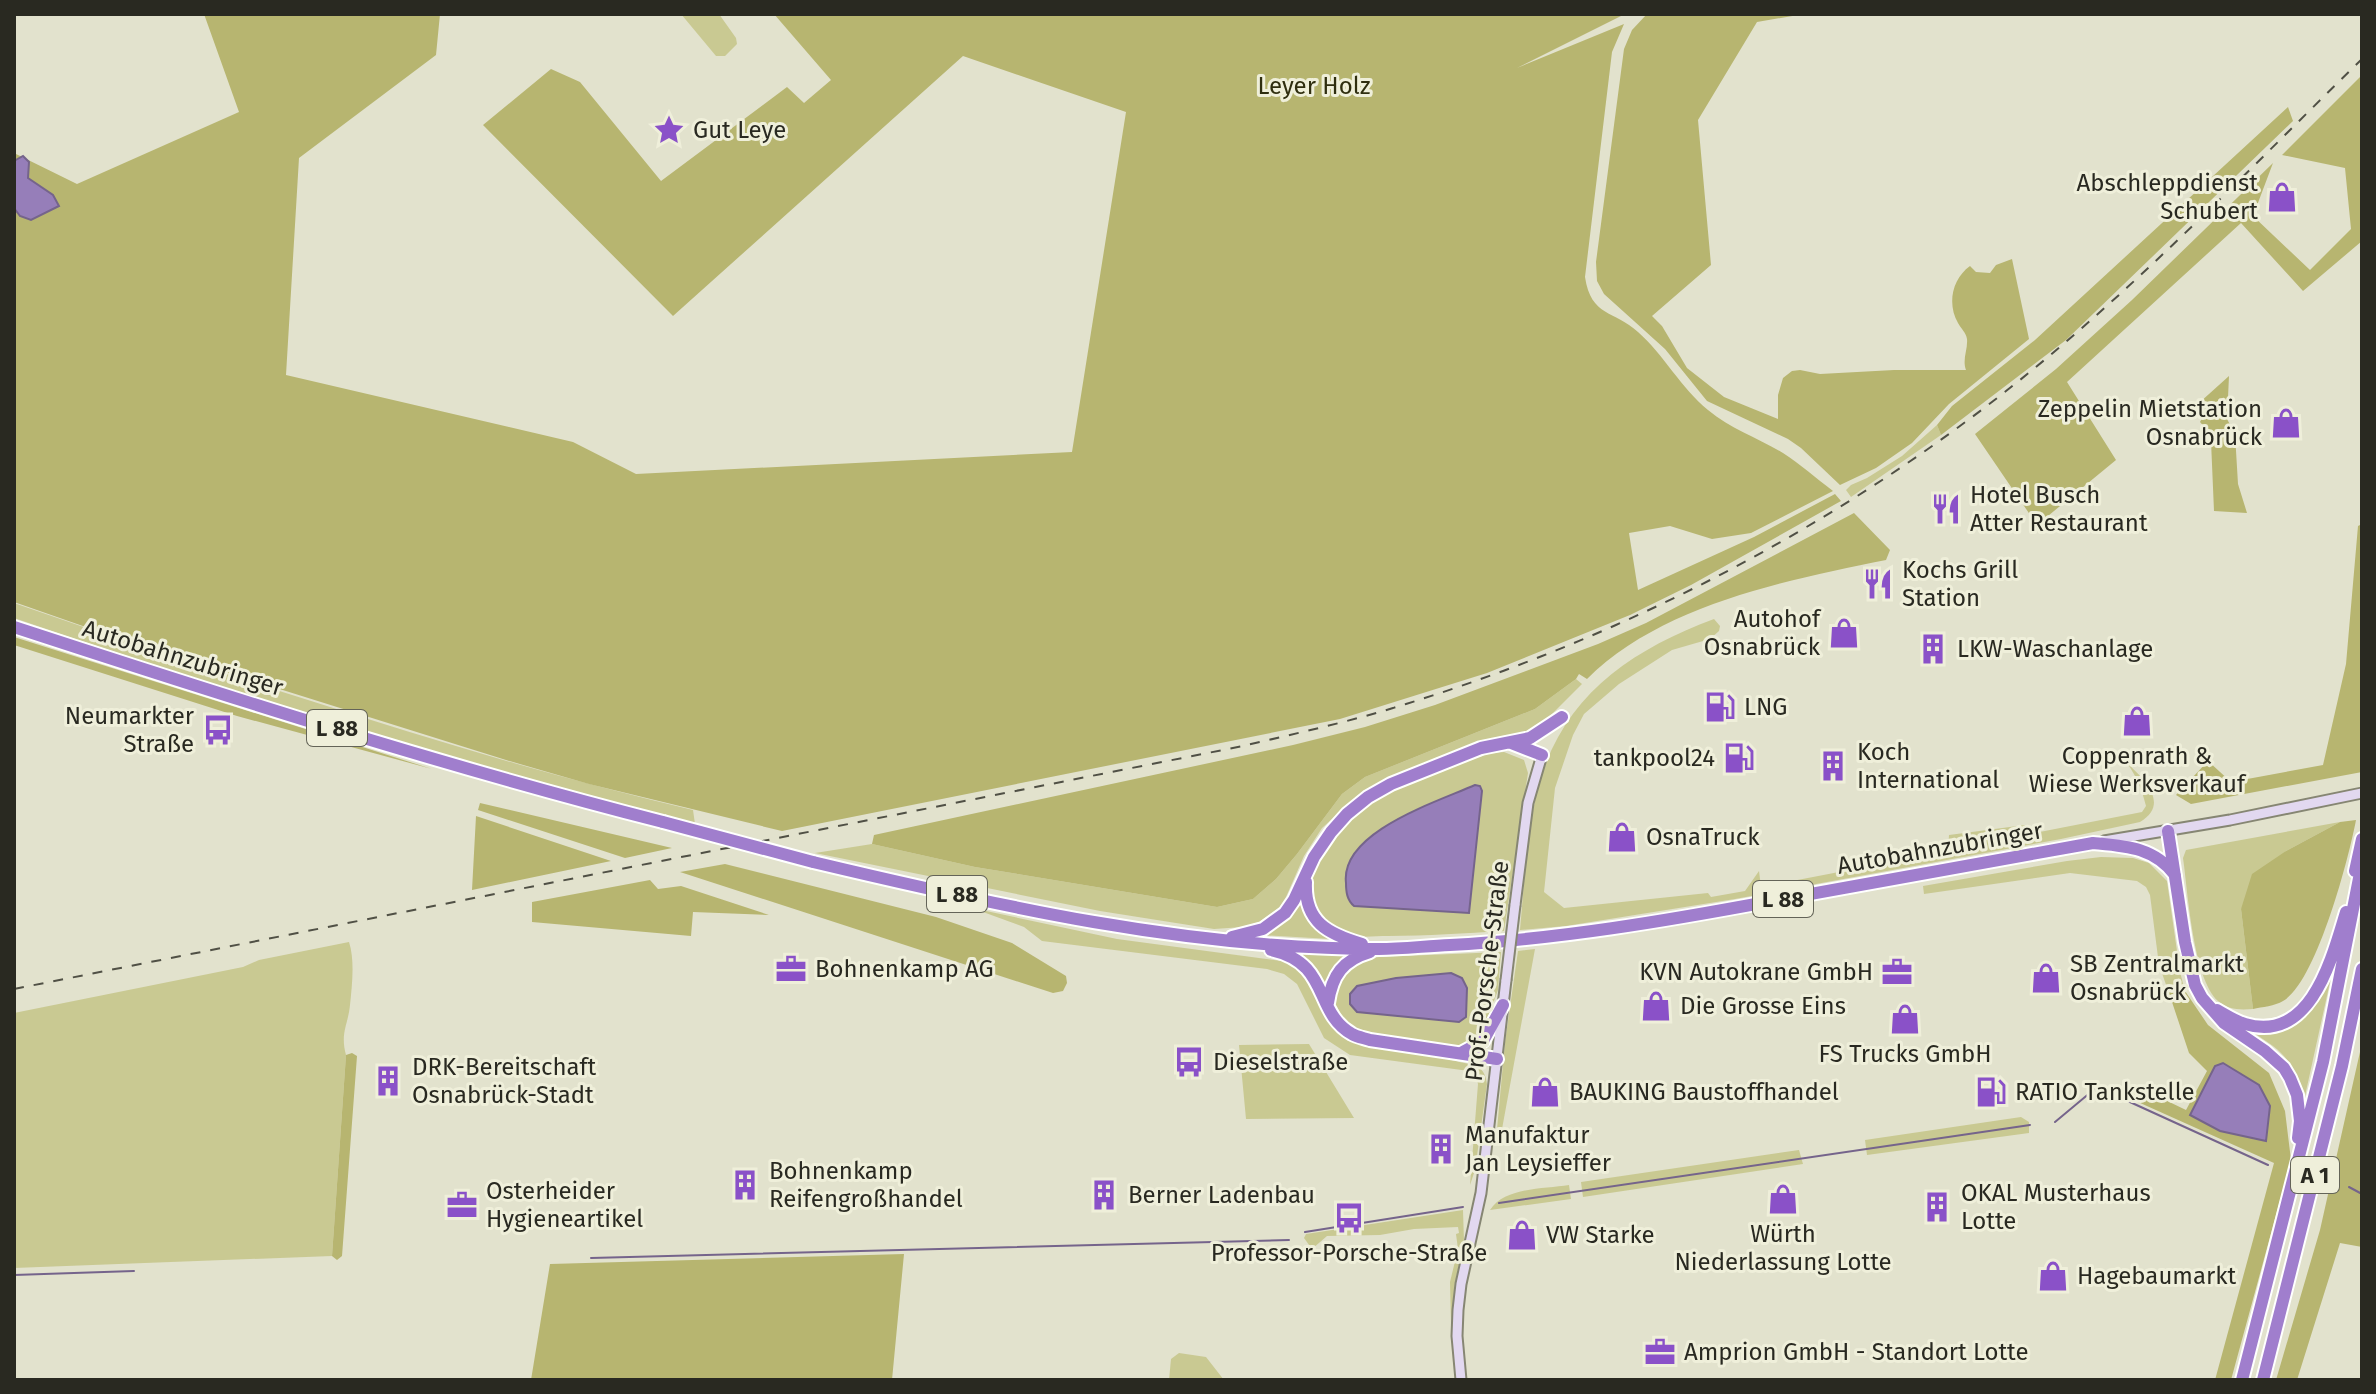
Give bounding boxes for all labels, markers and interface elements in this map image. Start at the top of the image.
park label: Leyer Holz [1258,72,1370,100]
place icon: Gut Leye [652,113,686,147]
place label: Gut Leye [693,116,786,144]
place label: Abschleppdienst Schubert [2077,169,2258,225]
shop icon: Abschleppdienst Schubert [2265,180,2299,214]
place label: Zeppelin Mietstation Osnabrück [2038,395,2263,451]
shop icon: Zeppelin Mietstation Osnabrück [2269,406,2303,440]
place label: Hotel Busch Atter Restaurant [1970,481,2148,537]
restaurant icon: Hotel Busch Atter Restaurant [1929,492,1963,526]
place label: Kochs Grill Station [1902,556,2018,612]
restaurant icon: Kochs Grill Station [1861,567,1895,601]
place label: Autohof Osnabrück [1704,605,1822,661]
street label: Autobahnzubringer [79,614,287,702]
shop icon: Autohof Osnabrück [1827,616,1861,650]
building icon: LKW-Waschanlage [1916,632,1950,666]
place label: LKW-Waschanlage [1957,635,2153,663]
fuel station icon: LNG [1703,690,1737,724]
place label: LNG [1744,693,1788,721]
place label: Neumarkter Straße [65,702,195,758]
shop icon: Coppenrath & Wiese Werksverkauf [2120,704,2154,738]
road number: L 88 [307,710,367,746]
bus stop icon: Neumarkter Straße [201,713,235,747]
place label: Koch International [1857,738,1999,794]
fuel station icon: tankpool24 [1722,741,1756,775]
place label: Coppenrath & Wiese Werksverkauf [2029,742,2247,798]
place label: tankpool24 [1594,744,1715,772]
building icon: Koch International [1816,749,1850,783]
street label: Autobahnzubringer [1835,816,2046,880]
shop icon: OsnaTruck [1605,820,1639,854]
place label: OsnaTruck [1646,823,1760,851]
street label: Prof.-Porsche-Straße [1460,859,1514,1083]
road number: L 88 [927,876,987,912]
road number: L 88 [1753,881,1813,917]
place label: SB Zentralmarkt Osnabrück [2070,950,2244,1006]
office icon: Bohnenkamp AG [774,952,808,986]
place label: Bohnenkamp AG [815,955,994,983]
office icon: KVN Autokrane GmbH [1880,955,1914,989]
place label: KVN Autokrane GmbH [1639,958,1873,986]
shop icon: SB Zentralmarkt Osnabrück [2029,961,2063,995]
shop icon: Die Grosse Eins [1639,989,1673,1023]
place label: Die Grosse Eins [1680,992,1846,1020]
shop icon: FS Trucks GmbH [1888,1002,1922,1036]
place label: FS Trucks GmbH [1818,1040,1992,1068]
bus stop icon: Dieselstraße [1172,1045,1206,1079]
place label: Dieselstraße [1213,1048,1348,1076]
place label: DRK-Bereitschaft Osnabrück-Stadt [412,1053,597,1109]
building icon: DRK-Bereitschaft Osnabrück-Stadt [371,1064,405,1098]
shop icon: BAUKING Baustoffhandel [1528,1075,1562,1109]
fuel station icon: RATIO Tankstelle [1974,1075,2008,1109]
place label: BAUKING Baustoffhandel [1569,1078,1839,1106]
place label: RATIO Tankstelle [2015,1078,2195,1106]
place label: Manufaktur Jan Leysieffer [1465,1121,1612,1177]
building icon: Manufaktur Jan Leysieffer [1424,1132,1458,1166]
place label: Bohnenkamp Reifengroßhandel [769,1157,963,1213]
road number: A 1 [2291,1157,2339,1193]
building icon: Bohnenkamp Reifengroßhandel [728,1168,762,1202]
place label: Osterheider Hygieneartikel [486,1177,643,1233]
building icon: Berner Ladenbau [1087,1178,1121,1212]
place label: OKAL Musterhaus Lotte [1961,1179,2151,1235]
place label: Berner Ladenbau [1128,1181,1315,1209]
shop icon: Würth Niederlassung Lotte [1766,1182,1800,1216]
office icon: Osterheider Hygieneartikel [445,1188,479,1222]
building icon: OKAL Musterhaus Lotte [1920,1190,1954,1224]
bus stop icon: Professor-Porsche-Straße [1332,1201,1366,1235]
shop icon: VW Starke [1505,1218,1539,1252]
place label: Würth Niederlassung Lotte [1674,1220,1892,1276]
place label: VW Starke [1546,1221,1655,1249]
place label: Professor-Porsche-Straße [1211,1239,1487,1267]
shop icon: Hagebaumarkt [2036,1259,2070,1293]
place label: Hagebaumarkt [2077,1262,2237,1290]
office icon: Amprion GmbH - Standort Lotte [1643,1335,1677,1369]
place label: Amprion GmbH - Standort Lotte [1684,1338,2029,1366]

